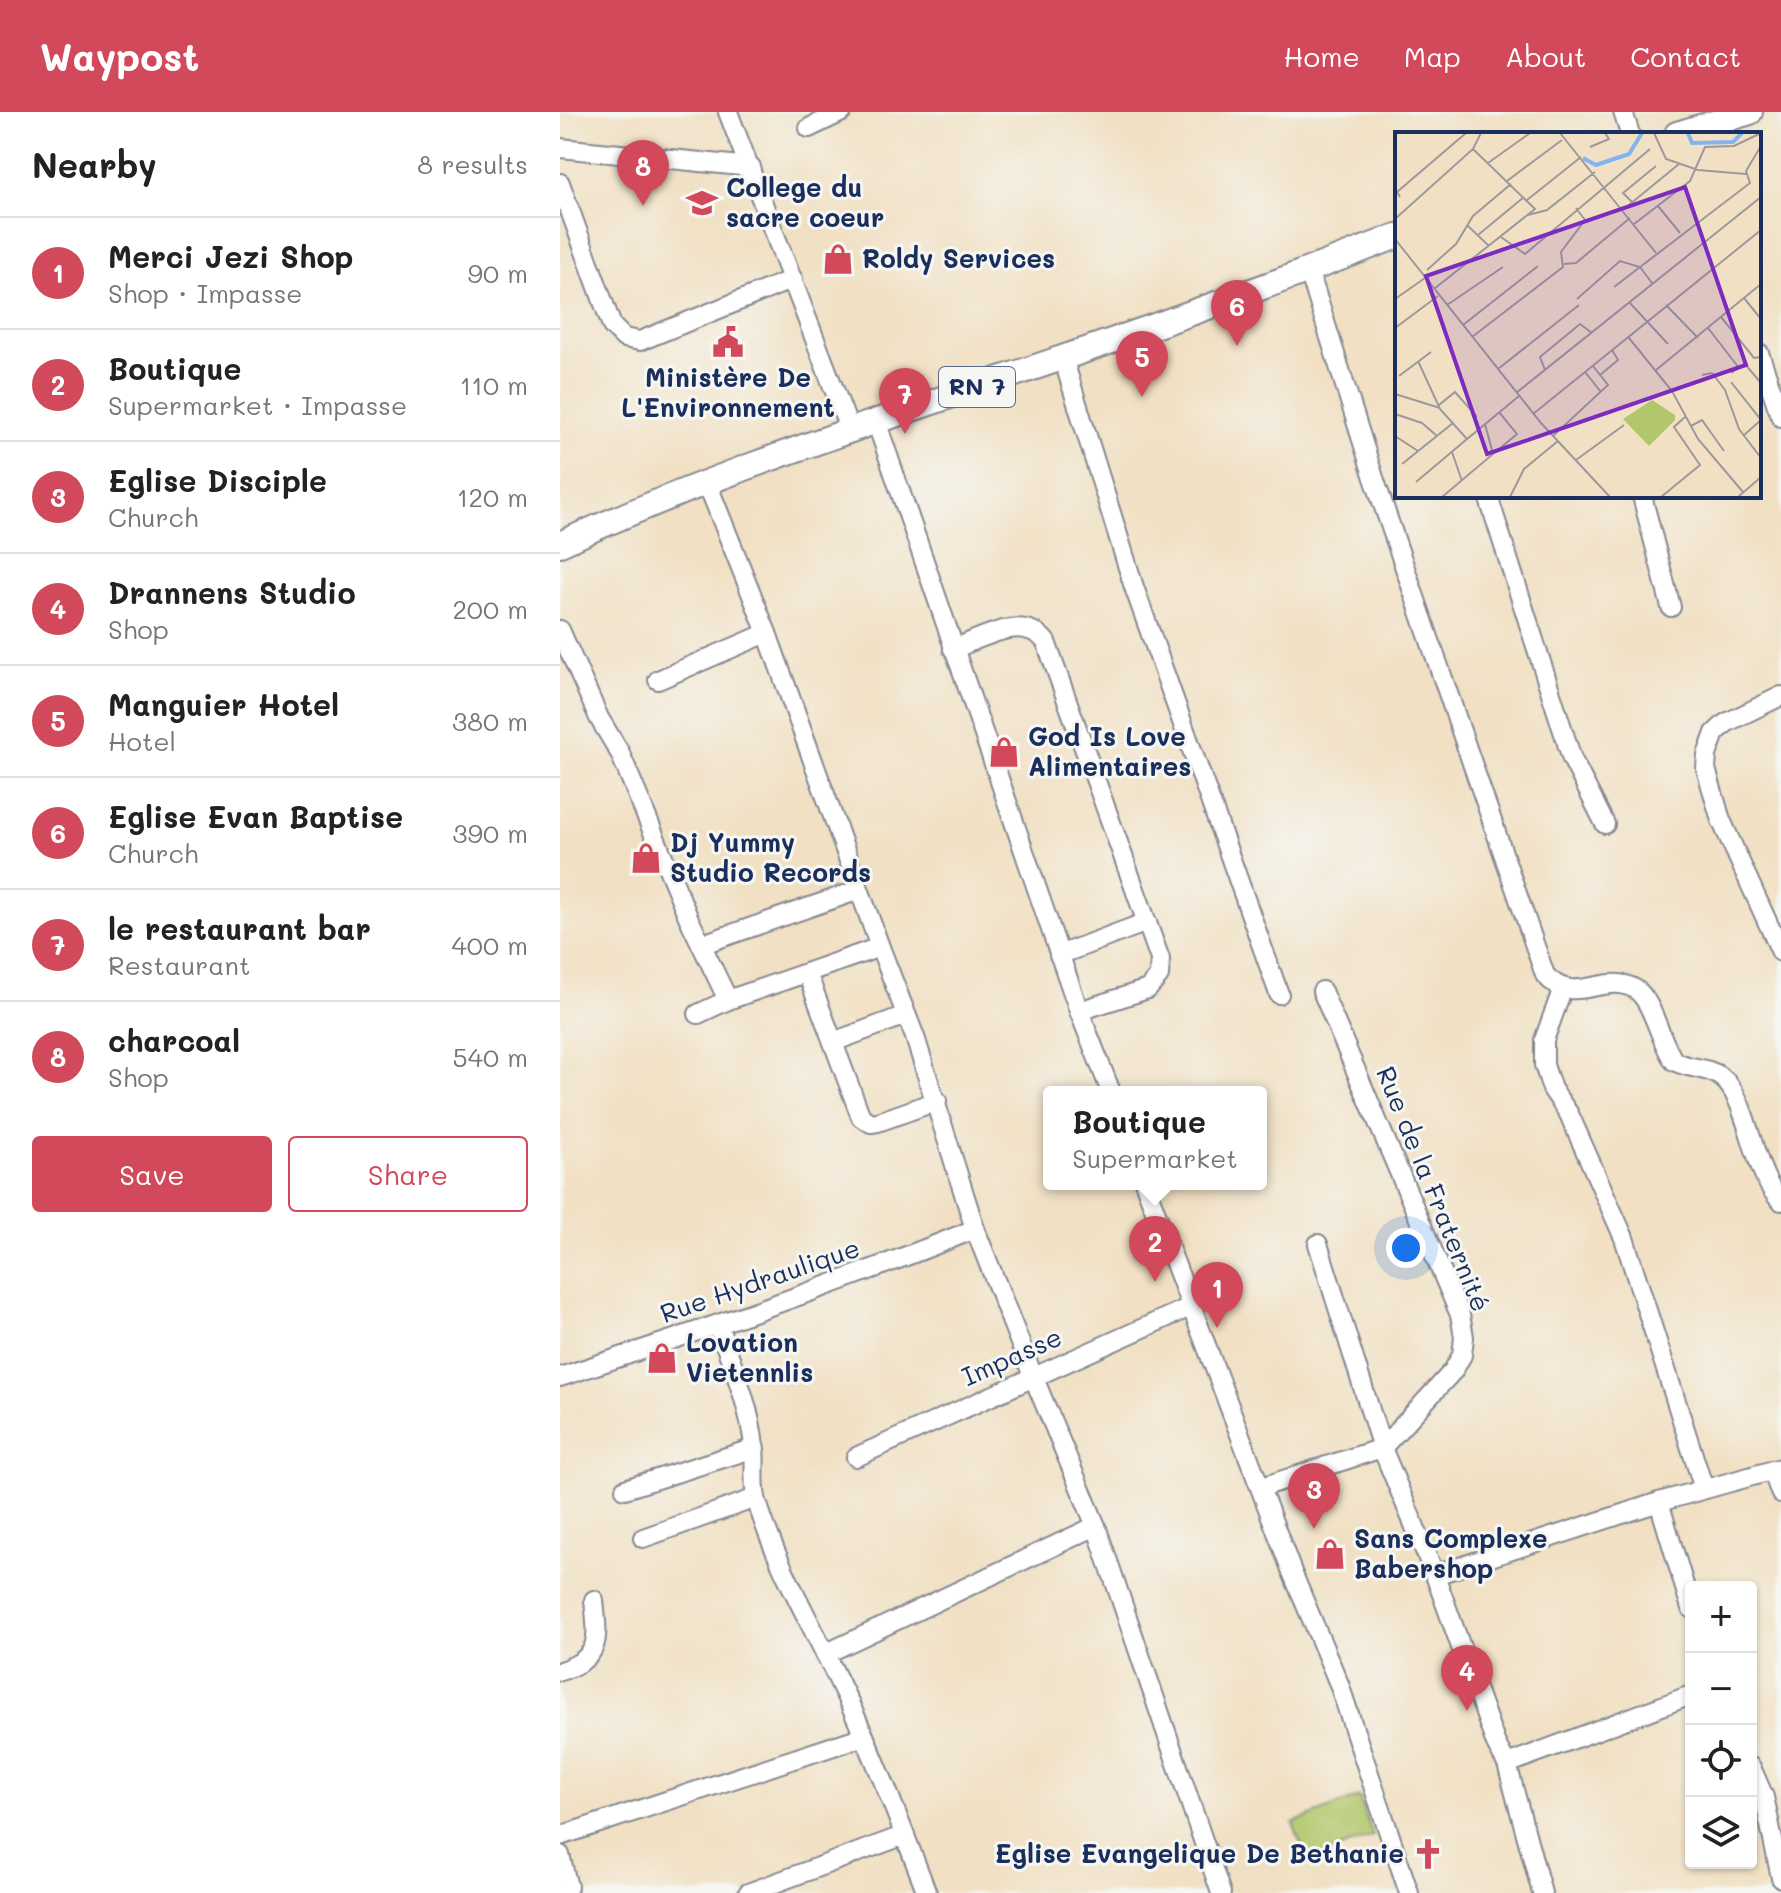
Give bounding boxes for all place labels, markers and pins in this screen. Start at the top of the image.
pin: 8 [617,140,669,206]
place label: College du sacre coeur [726,170,884,234]
school or university icon: College du sacre coeur [685,186,719,220]
place label: Roldy Services [862,241,1055,275]
shop icon: Roldy Services [821,242,855,276]
pin: 6 [1211,280,1263,346]
public building icon: Ministère De L'Environnement [711,325,745,359]
pin: 5 [1116,331,1168,397]
place label: Ministère De L'Environnement [621,360,835,424]
pin: 7 [879,368,931,434]
place label: God Is Love Alimentaires [1028,719,1191,783]
shop icon: God Is Love Alimentaires [987,735,1021,769]
place label: Dj Yummy Studio Records [670,825,871,889]
shop icon: Dj Yummy Studio Records [629,841,663,875]
pin: 2 [1129,1216,1181,1282]
pin: 1 [1191,1262,1243,1328]
place label: Lovation Vietennlis [686,1325,813,1389]
shop icon: Lovation Vietennlis [645,1341,679,1375]
pin: 3 [1288,1463,1340,1529]
place label: Sans Complexe Babershop [1354,1521,1547,1585]
shop icon: Sans Complexe Babershop [1313,1537,1347,1571]
pin: 4 [1441,1645,1493,1711]
place label: Eglise Evangelique De Bethanie [995,1836,1404,1870]
church icon: Eglise Evangelique De Bethanie [1411,1837,1445,1871]

